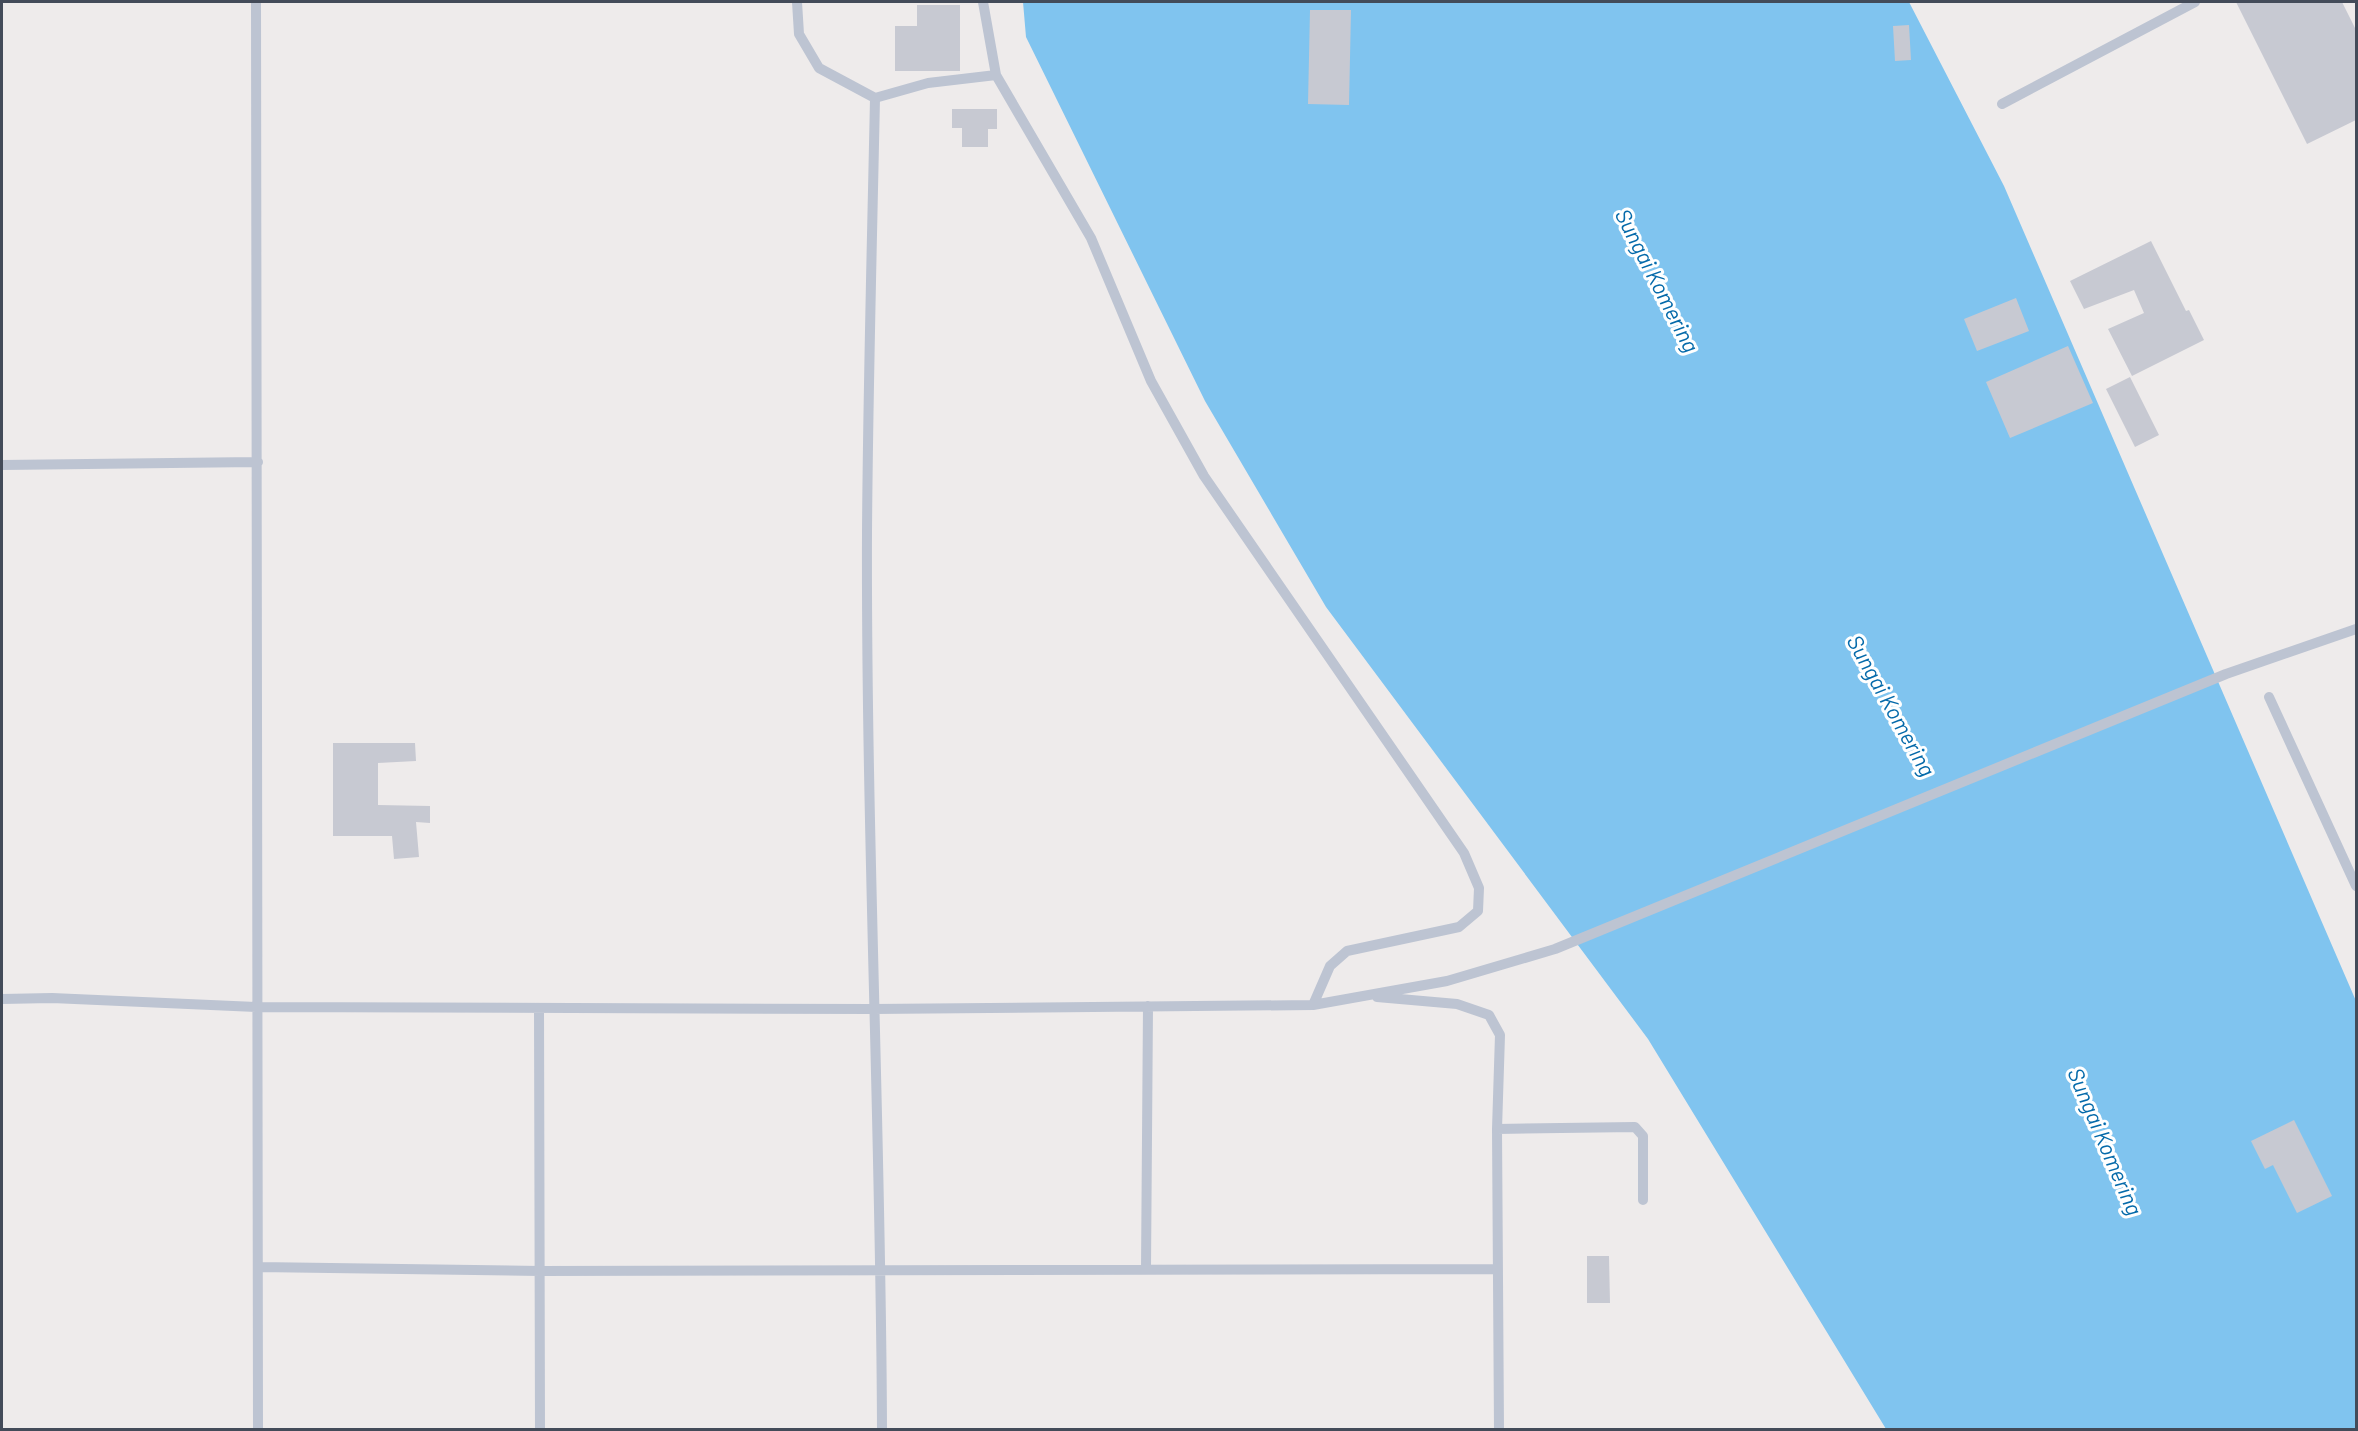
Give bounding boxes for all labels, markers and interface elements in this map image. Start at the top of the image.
water label: Sungai Komering [1611,204,1705,356]
water label: Sungai Komering [1842,630,1942,780]
water label: Sungai Komering [2063,1063,2149,1219]

